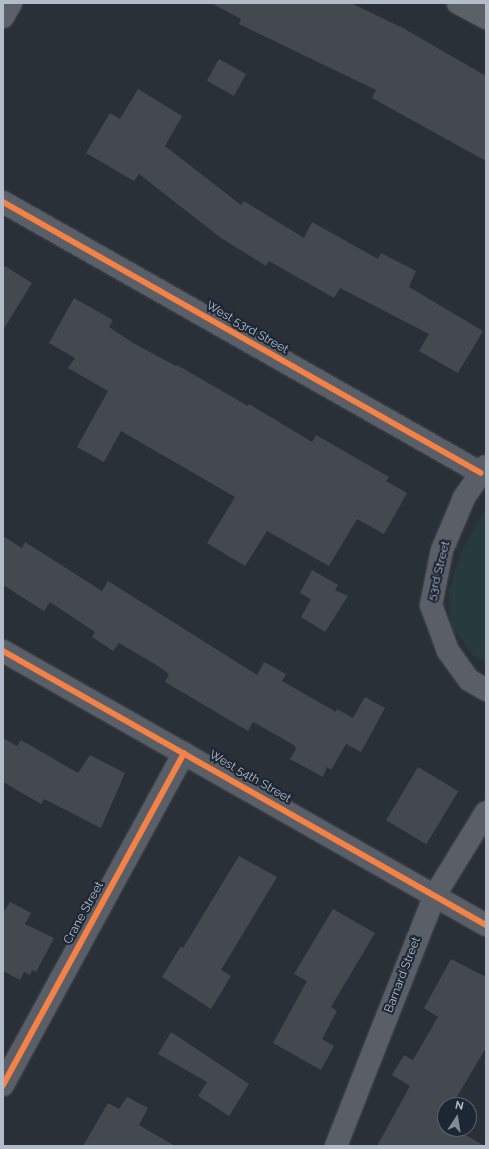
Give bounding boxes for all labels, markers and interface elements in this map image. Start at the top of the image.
street label: West 53rd Street [203,299,291,357]
street label: 53rd Street [425,540,453,602]
street label: West 54th Street [207,748,293,806]
street label: Crane Street [61,879,107,947]
street label: Barnard Street [382,935,424,1015]
north arrow [437,1097,477,1137]
text: N [454,1099,465,1113]

